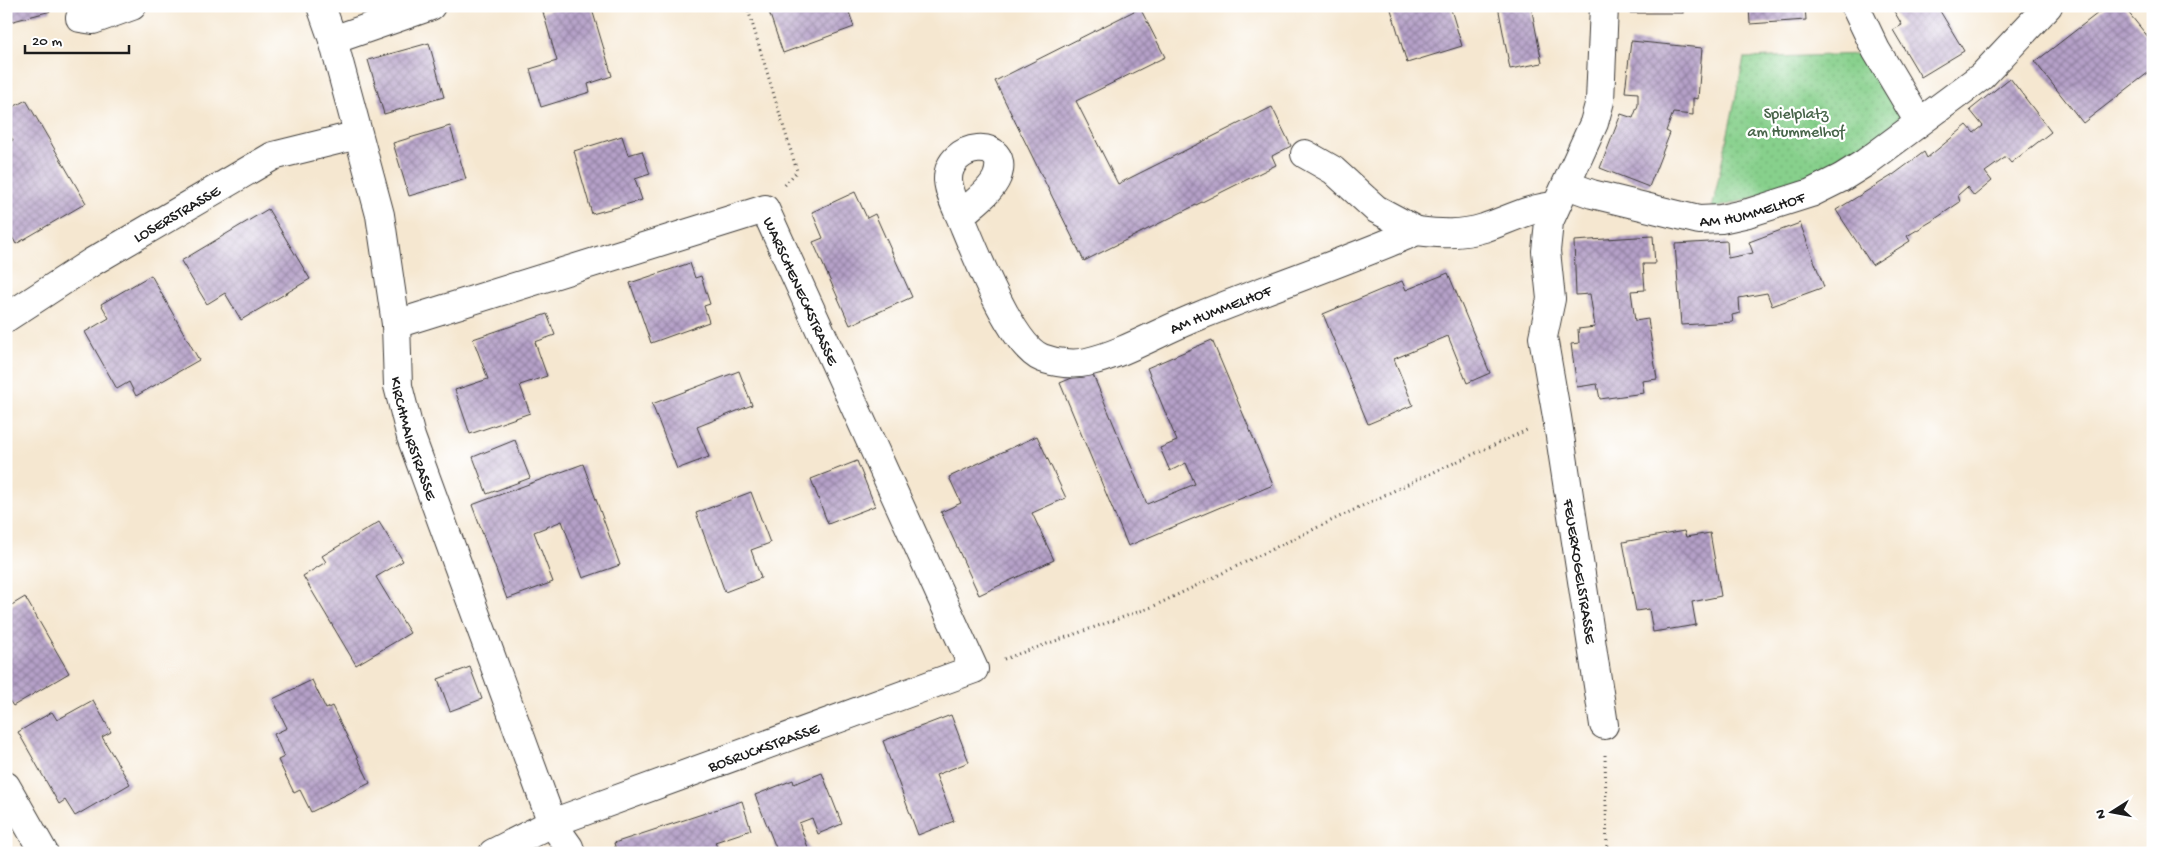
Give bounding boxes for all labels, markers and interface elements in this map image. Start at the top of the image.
scale bar [25,22,129,54]
text: 20 m [32,33,62,51]
park label: Spielplatz am Hummelhof [1748,106,1846,143]
street label: LOSERSTRASSE [131,182,226,249]
street label: AM HUMMELHOF [1699,189,1808,233]
street label: WARSCHENECKSTRASSE [757,215,841,370]
street label: AM HUMMELHOF [1168,283,1275,340]
street label: KIRCHMAIRSTRASSE [385,376,440,504]
street label: FEUERKOGELSTRASSE [1557,497,1599,646]
street label: BOSRUCKSTRASSE [705,720,823,778]
north arrow [2086,786,2136,836]
text: N [2092,808,2111,820]

